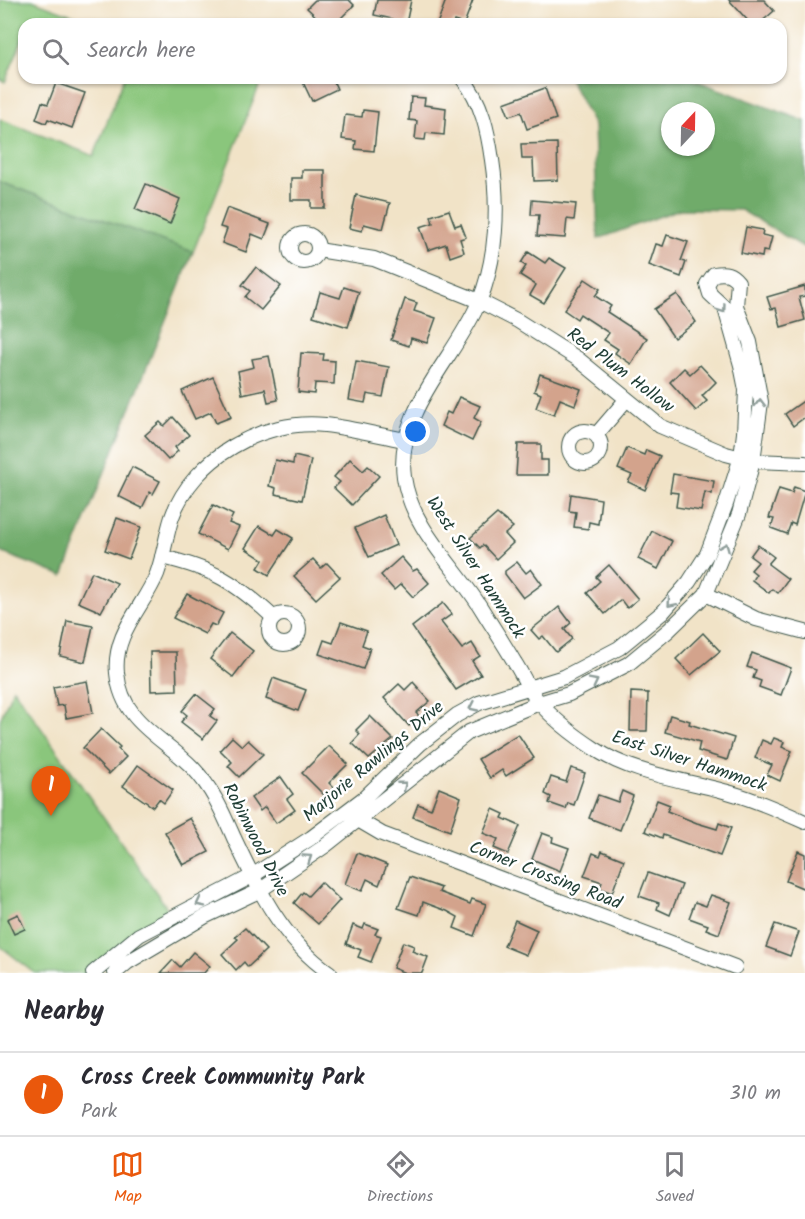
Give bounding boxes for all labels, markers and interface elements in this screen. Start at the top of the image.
search box [18,18,787,84]
text: Search here [87,34,195,69]
icon: search [39,35,72,68]
north arrow [661,102,715,156]
one-way arrow [715,302,726,313]
street label: Red Plum Hollow [560,321,681,422]
one-way arrow [753,398,766,407]
your location [401,417,430,446]
street label: West Silver Hammock [418,491,532,646]
one-way arrow [718,542,730,553]
one-way arrow [667,596,678,607]
one-way arrow [587,678,598,689]
street label: Marjorie Rawlings Drive [297,694,451,830]
one-way arrow [469,699,480,711]
street label: East Silver Hammock [608,723,771,801]
pin: 1 [32,766,70,816]
street label: Robinwood Drive [214,778,296,902]
one-way arrow [396,781,407,792]
street label: Corner Crossing Road [464,833,627,919]
one-way arrow [301,854,312,865]
one-way arrow [195,896,206,907]
text: Nearby [24,991,104,1033]
text: Cross Creek Community Park [81,1061,364,1096]
text: 1 [40,1078,47,1110]
text: 310 m [729,1078,781,1110]
text: Park [81,1096,117,1128]
tab: Map [111,1148,144,1209]
tab: Directions [367,1148,433,1209]
tab: Saved [656,1148,694,1209]

